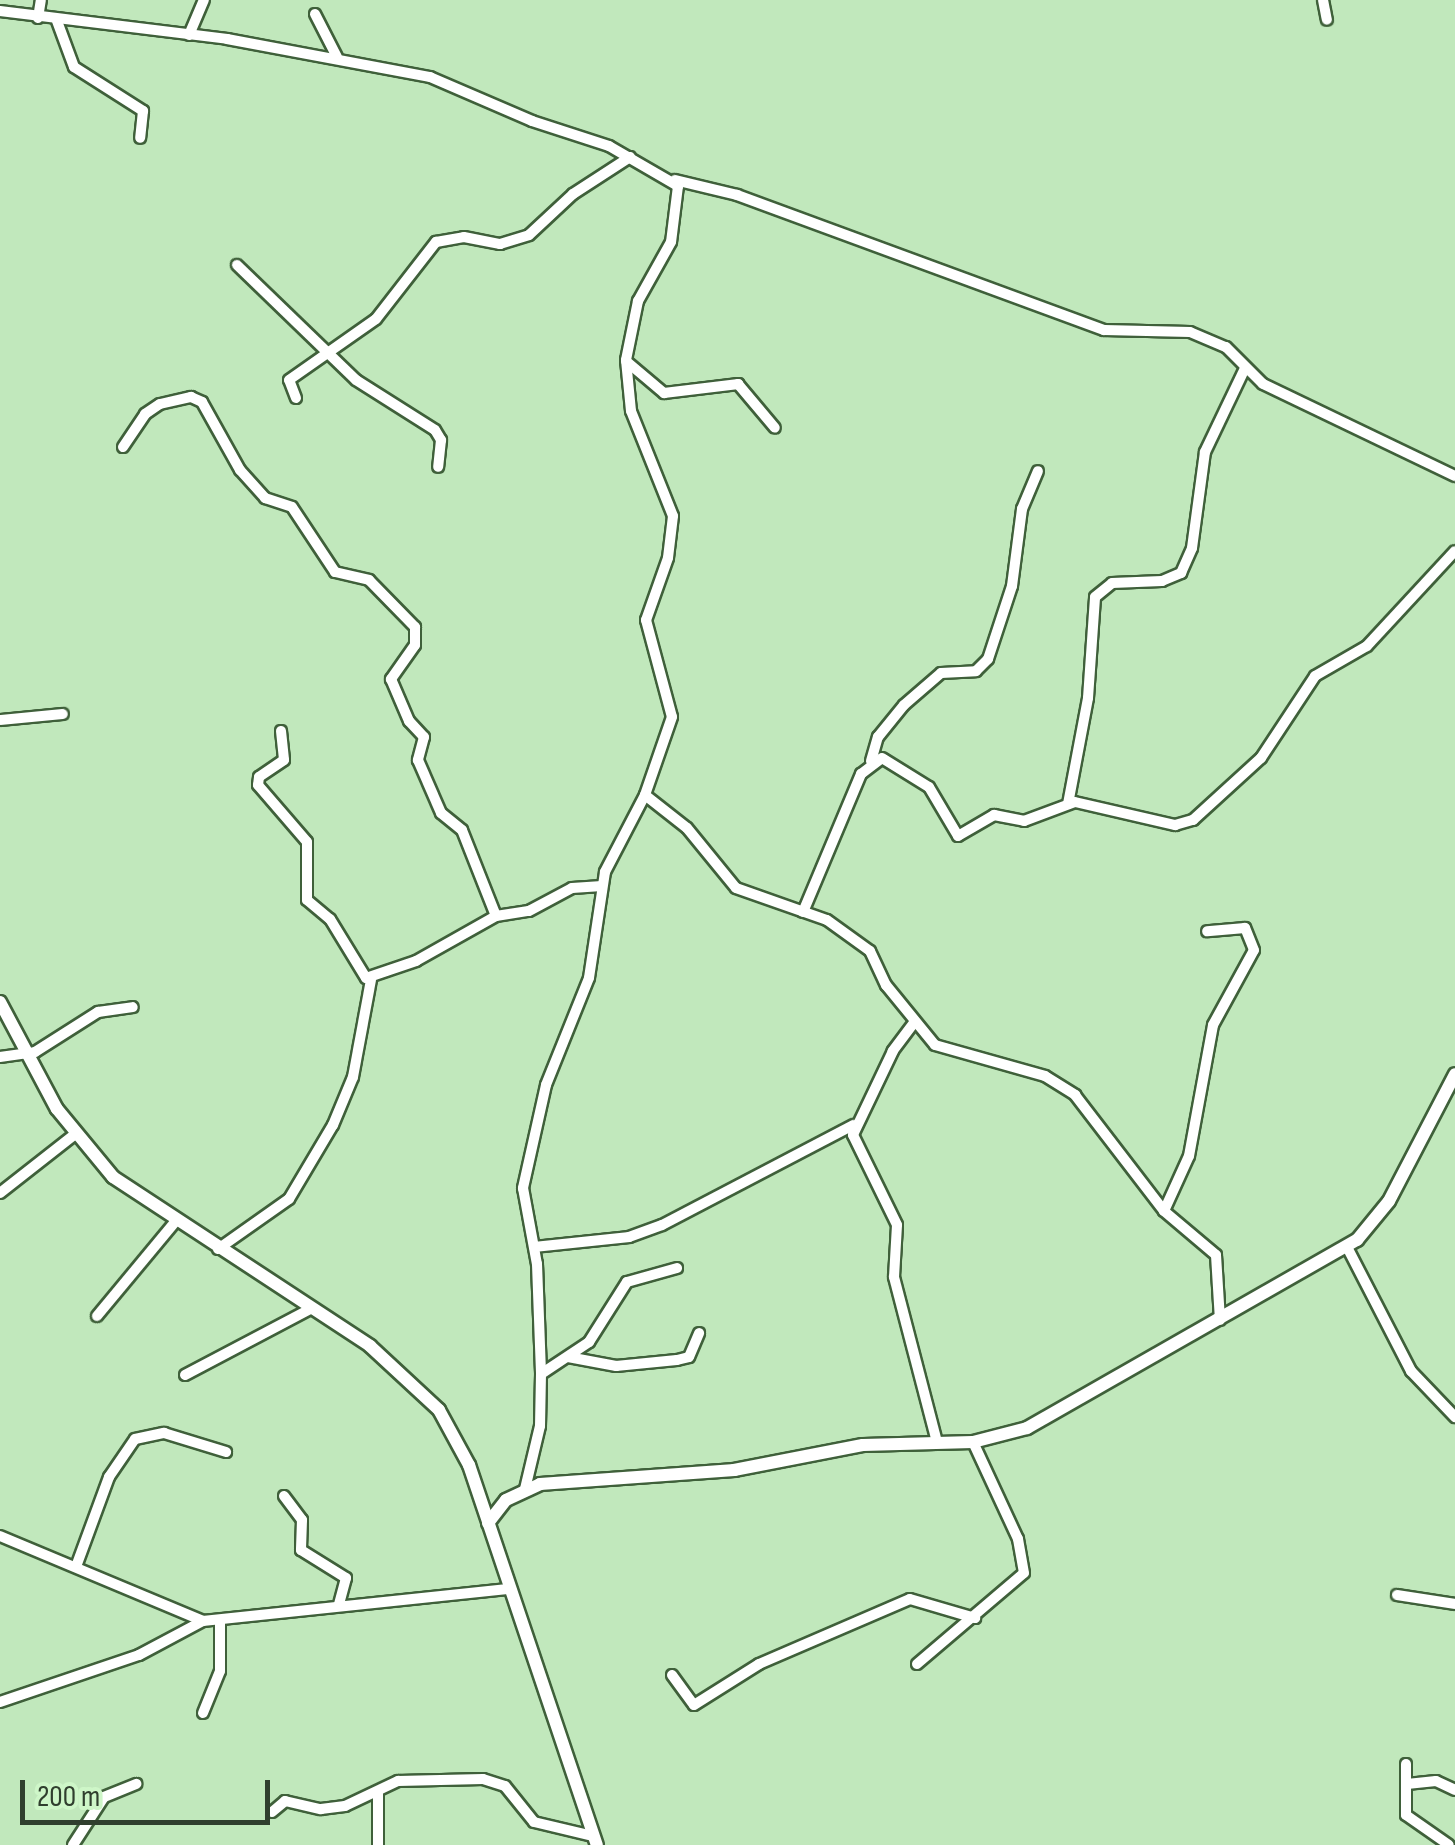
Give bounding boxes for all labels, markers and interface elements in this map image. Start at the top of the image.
scale bar [25,1760,275,1822]
text: 200 m [37,1779,100,1815]

